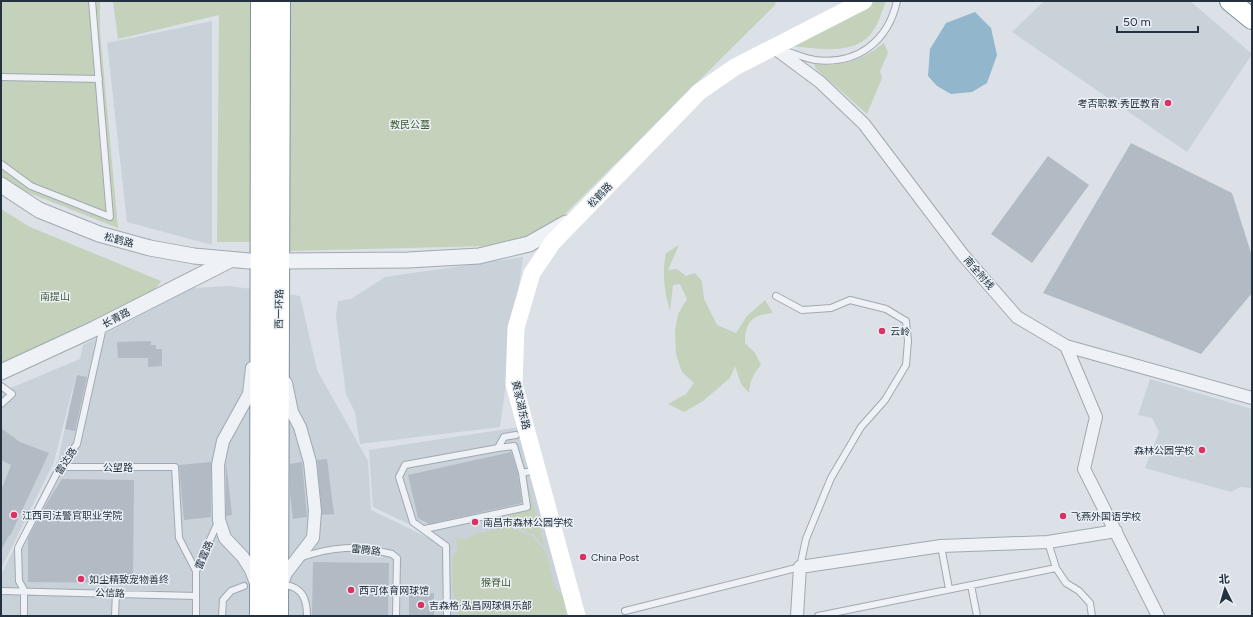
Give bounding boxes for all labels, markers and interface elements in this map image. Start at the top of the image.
scale bar [1117,8,1198,34]
text: 50 m [1123,15,1151,29]
place label: 考否职教·秀匠教育 [1077,97,1160,110]
marker: 考否职教·秀匠教育 [1163,98,1173,108]
park label: 教民公墓 [390,118,430,131]
street label: 松鹤路 [585,180,615,210]
street label: 松鹤路 [103,230,135,250]
street label: 南全附线 [961,254,997,292]
street label: 西一环路 [272,289,286,329]
park label: 南提山 [40,290,70,303]
street label: 长青路 [100,305,132,331]
place label: 云岭 [890,325,910,338]
marker: 云岭 [877,326,887,336]
street label: 黄家湖东路 [509,379,533,431]
place label: 森林公园学校 [1134,444,1194,457]
street label: 雷达路 [52,445,80,477]
marker: 森林公园学校 [1197,445,1207,455]
street label: 公望路 [103,461,133,474]
place label: 江西司法警官职业学院 [22,509,122,522]
marker: 江西司法警官职业学院 [9,510,19,520]
place label: 飞燕外国语学校 [1071,510,1141,523]
marker: 飞燕外国语学校 [1058,511,1068,521]
place label: 南昌市森林公园学校 [483,516,573,529]
marker: 南昌市森林公园学校 [470,517,480,527]
street label: 雷霆路 [192,539,216,571]
street label: 雷腾路 [350,542,382,558]
place label: China Post [591,551,639,564]
marker: China Post [578,552,588,562]
north arrow [1205,569,1245,609]
place label: 如尘精致宠物善终 [89,573,169,586]
text: 北 [1218,573,1230,586]
marker: 如尘精致宠物善终 [76,574,86,584]
park label: 猴脊山 [481,576,511,589]
place label: 西可体育网球馆 [359,584,429,597]
marker: 西可体育网球馆 [346,585,356,595]
street label: 公信路 [95,586,125,600]
place label: 吉森格·泓昌网球俱乐部 [429,599,532,612]
marker: 吉森格·泓昌网球俱乐部 [416,600,426,610]

